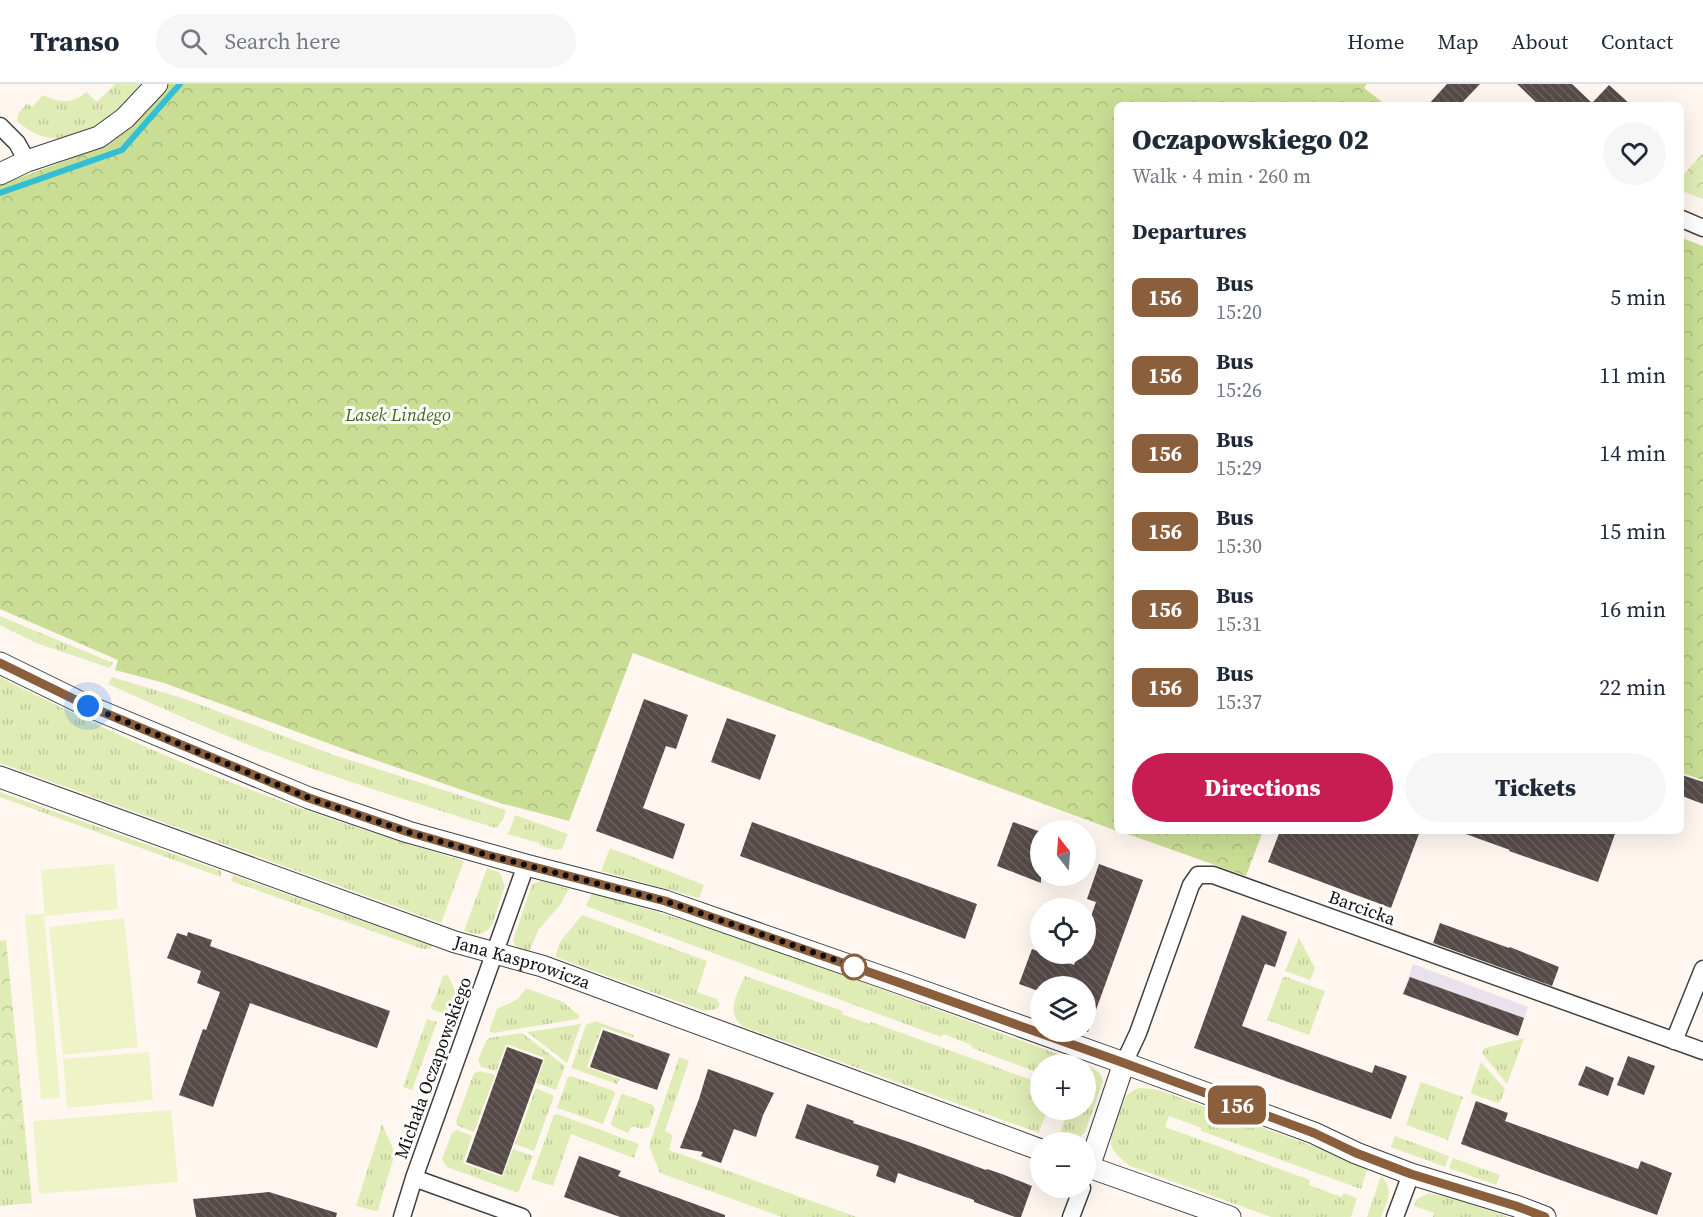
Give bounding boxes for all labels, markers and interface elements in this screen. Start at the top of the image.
search box [156,14,576,68]
text: Transo [30,22,120,60]
icon: search [177,25,210,58]
text: Search here [225,26,341,56]
text: Home [1347,27,1405,56]
text: Map [1438,27,1479,56]
text: About [1512,27,1568,56]
text: Contact [1601,27,1673,56]
text: Oczapowskiego 02 [1132,120,1369,158]
button: heart [1603,122,1666,185]
text: Walk · 4 min · 260 m [1132,162,1311,190]
text: Departures [1132,216,1246,246]
text: Bus [1216,268,1253,298]
text: 5 min [1610,282,1666,312]
text: 156 [1148,283,1182,312]
text: 15:20 [1216,298,1262,326]
text: Bus [1216,346,1253,376]
text: 11 min [1599,360,1666,390]
text: 156 [1148,361,1182,390]
text: 15:26 [1216,376,1262,404]
park label: Lasek Lindego [344,402,451,427]
text: Bus [1216,424,1253,454]
text: 14 min [1599,438,1666,468]
text: 156 [1148,439,1182,468]
text: 15:29 [1216,454,1262,482]
text: Bus [1216,502,1253,532]
text: 15 min [1599,516,1666,546]
text: 156 [1148,517,1182,546]
text: 15:30 [1216,532,1262,560]
text: Bus [1216,580,1253,610]
text: 16 min [1599,594,1666,624]
text: 156 [1148,595,1182,624]
text: 15:31 [1216,610,1262,638]
text: Bus [1216,658,1253,688]
text: 22 min [1599,672,1666,702]
text: 156 [1148,673,1182,702]
text: 15:37 [1216,688,1262,716]
your location [73,691,103,721]
button: Directions [1132,753,1393,822]
button: Tickets [1405,753,1666,822]
north arrow [1030,820,1096,886]
map controls [1030,820,1096,1198]
street label: Barcicka [1325,884,1400,931]
button: locate [1030,898,1096,964]
street label: Jana Kasprowicza [450,929,595,995]
unlabelled marker [841,954,867,980]
street label: Michała Oczapowskiego [388,973,477,1162]
button: layers [1030,976,1096,1042]
button: + [1030,1054,1096,1120]
line badge: 156 [1202,1086,1272,1124]
text: 156 [1220,1091,1254,1120]
button: − [1030,1132,1096,1198]

